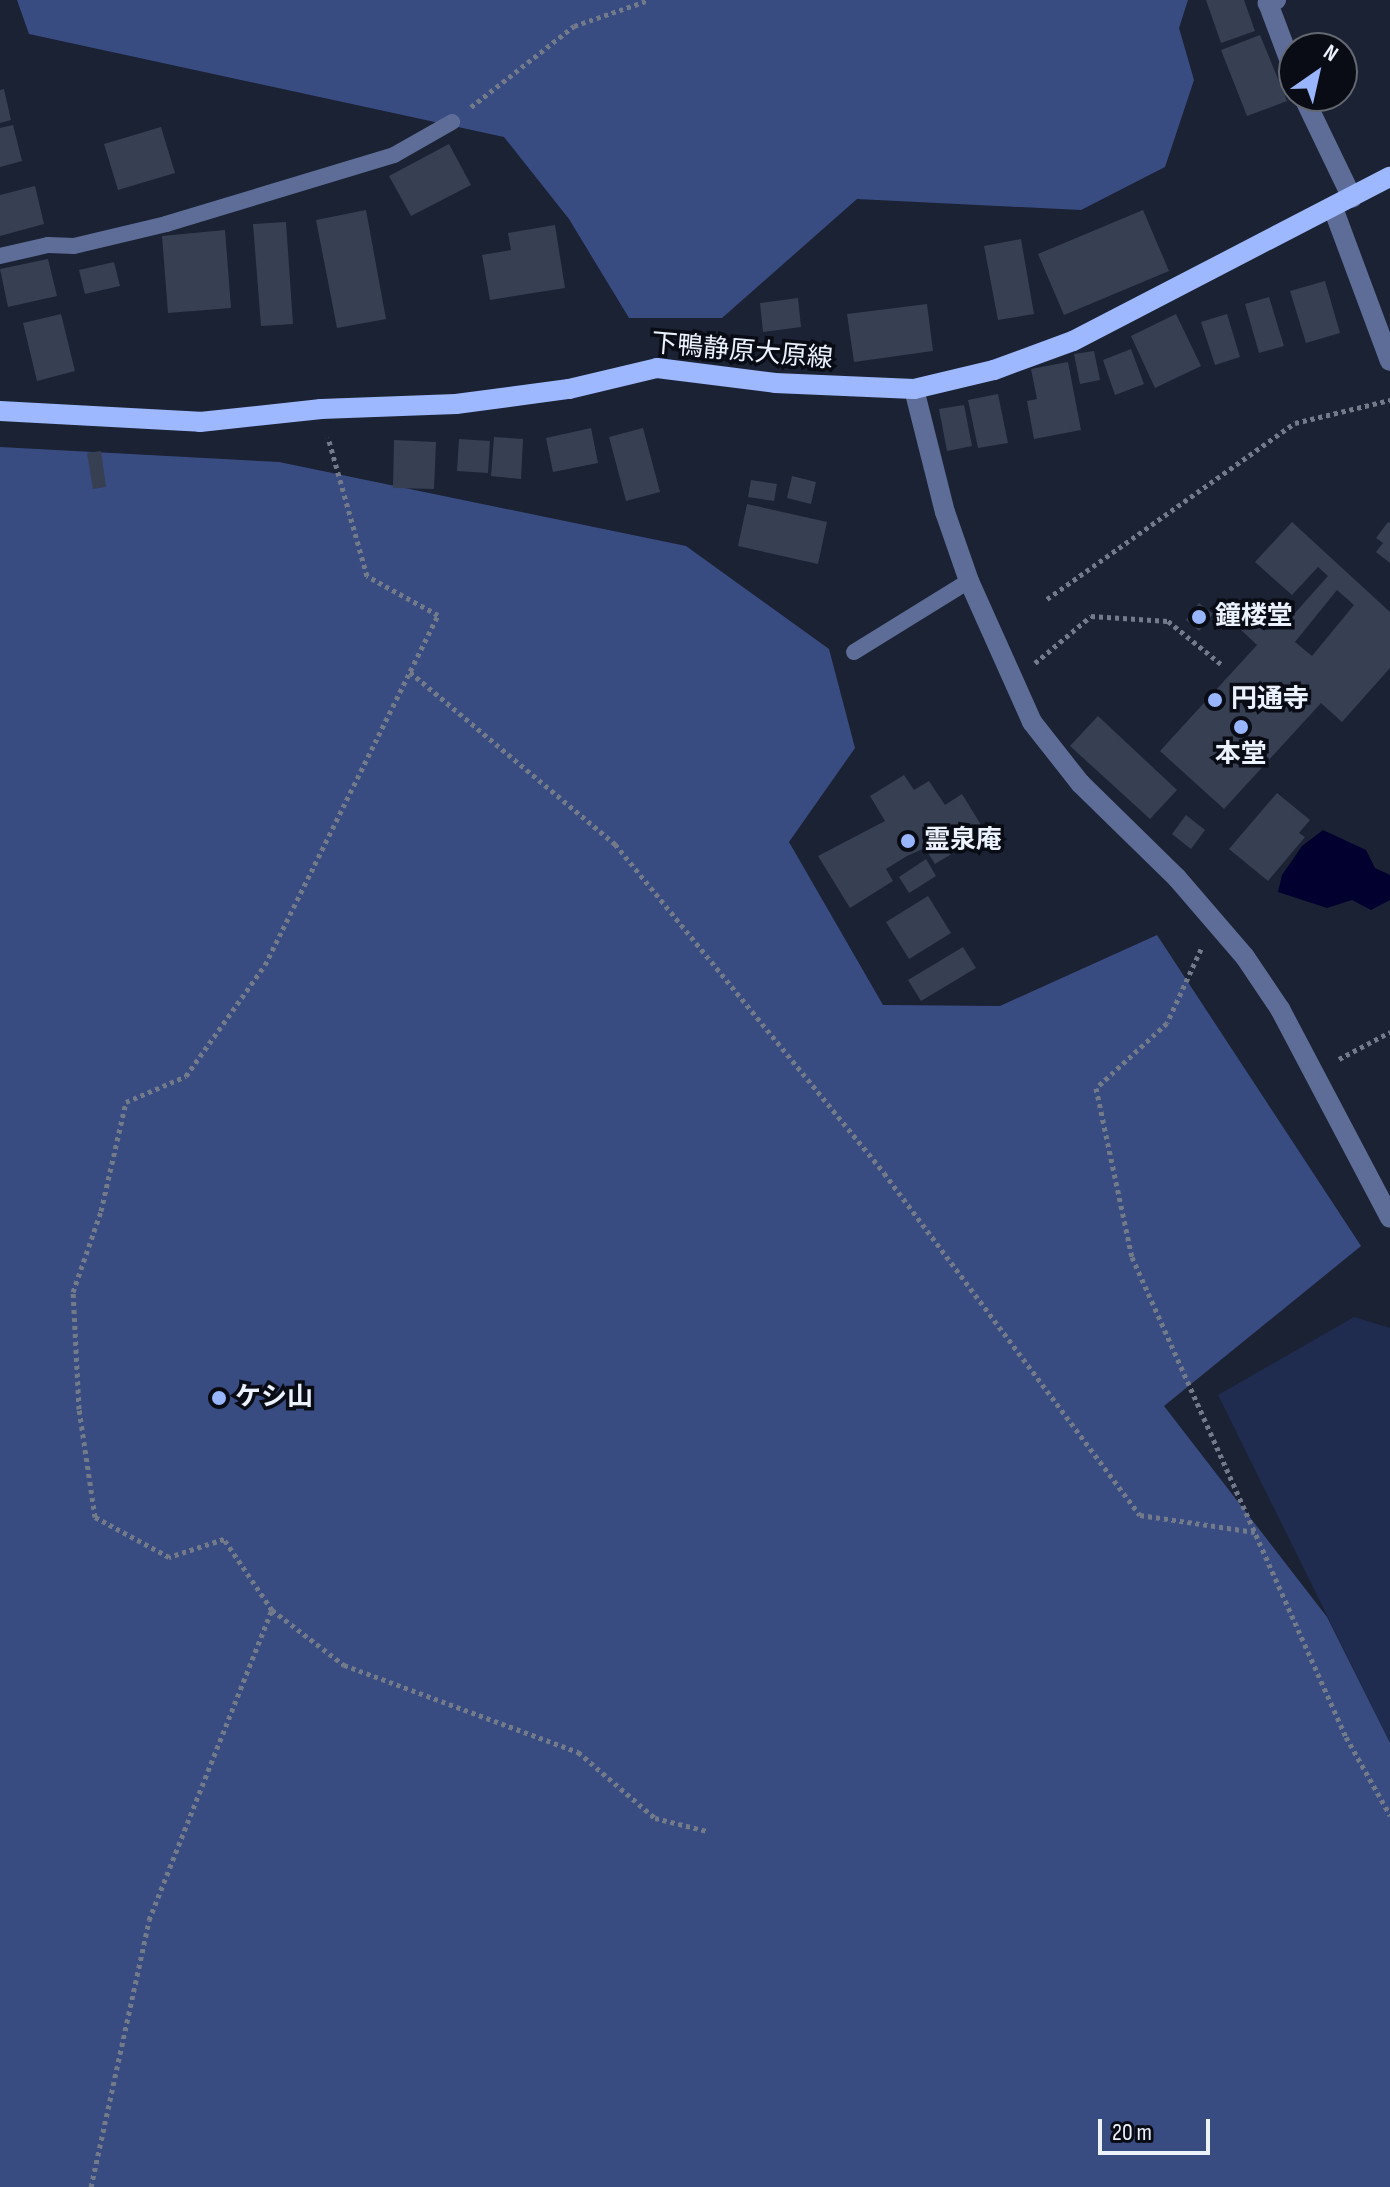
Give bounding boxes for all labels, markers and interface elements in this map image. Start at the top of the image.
north arrow [1278,32,1358,112]
text: N [1318,39,1343,68]
street label: 下鴨静原大原線 [650,329,834,375]
place label: 鐘楼堂 [1215,601,1293,633]
marker: 鐘楼堂 [1190,608,1208,626]
place label: 円通寺 [1231,684,1309,716]
marker: 円通寺 [1206,691,1224,709]
marker: 本堂 [1232,718,1250,736]
place label: 本堂 [1215,739,1267,771]
place label: 霊泉庵 [924,825,1002,857]
marker: 霊泉庵 [899,832,917,850]
place label: ケシ山 [235,1382,313,1414]
marker: ケシ山 [210,1389,228,1407]
scale bar [1102,2103,1214,2153]
text: 20 m [1112,2118,1152,2147]

